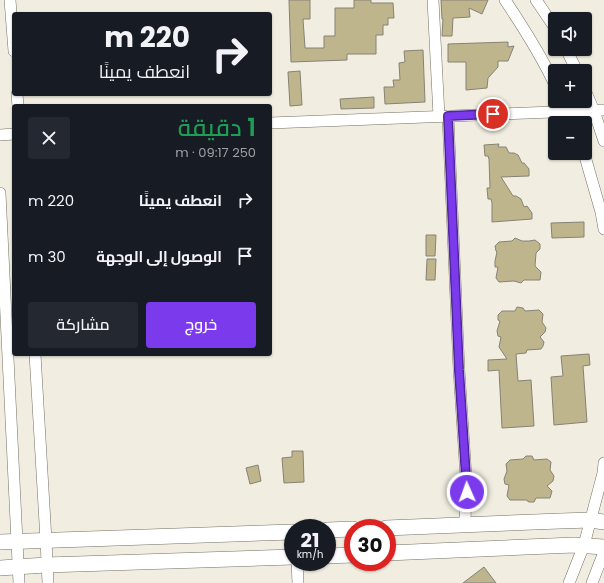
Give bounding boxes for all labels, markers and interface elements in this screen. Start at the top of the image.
map controls [548,12,592,160]
button: sound [548,12,592,56]
text: 220 m [104,18,190,57]
icon: right [204,28,256,80]
text: انعطف يمينًا [99,59,190,84]
button: + [548,64,592,108]
pin [476,97,510,131]
icon: arrive [482,103,504,125]
text: 1 دقيقة [178,111,256,144]
button: − [548,116,592,160]
button: close [28,117,70,159]
text: 250 m · 09:17 [175,143,256,162]
icon: right [234,189,256,211]
text: 220 m [28,190,74,211]
text: انعطف يمينًا [139,190,222,211]
icon: arrive [234,245,256,267]
text: 30 m [28,246,66,267]
text: الوصول إلى الوجهة [96,246,222,267]
button: مشاركة [28,302,138,348]
button: خروج [146,302,256,348]
position arrow [446,471,488,513]
speed limit sign: 30 [344,519,396,571]
text: 21 [301,526,319,554]
text: km/h [297,547,323,562]

